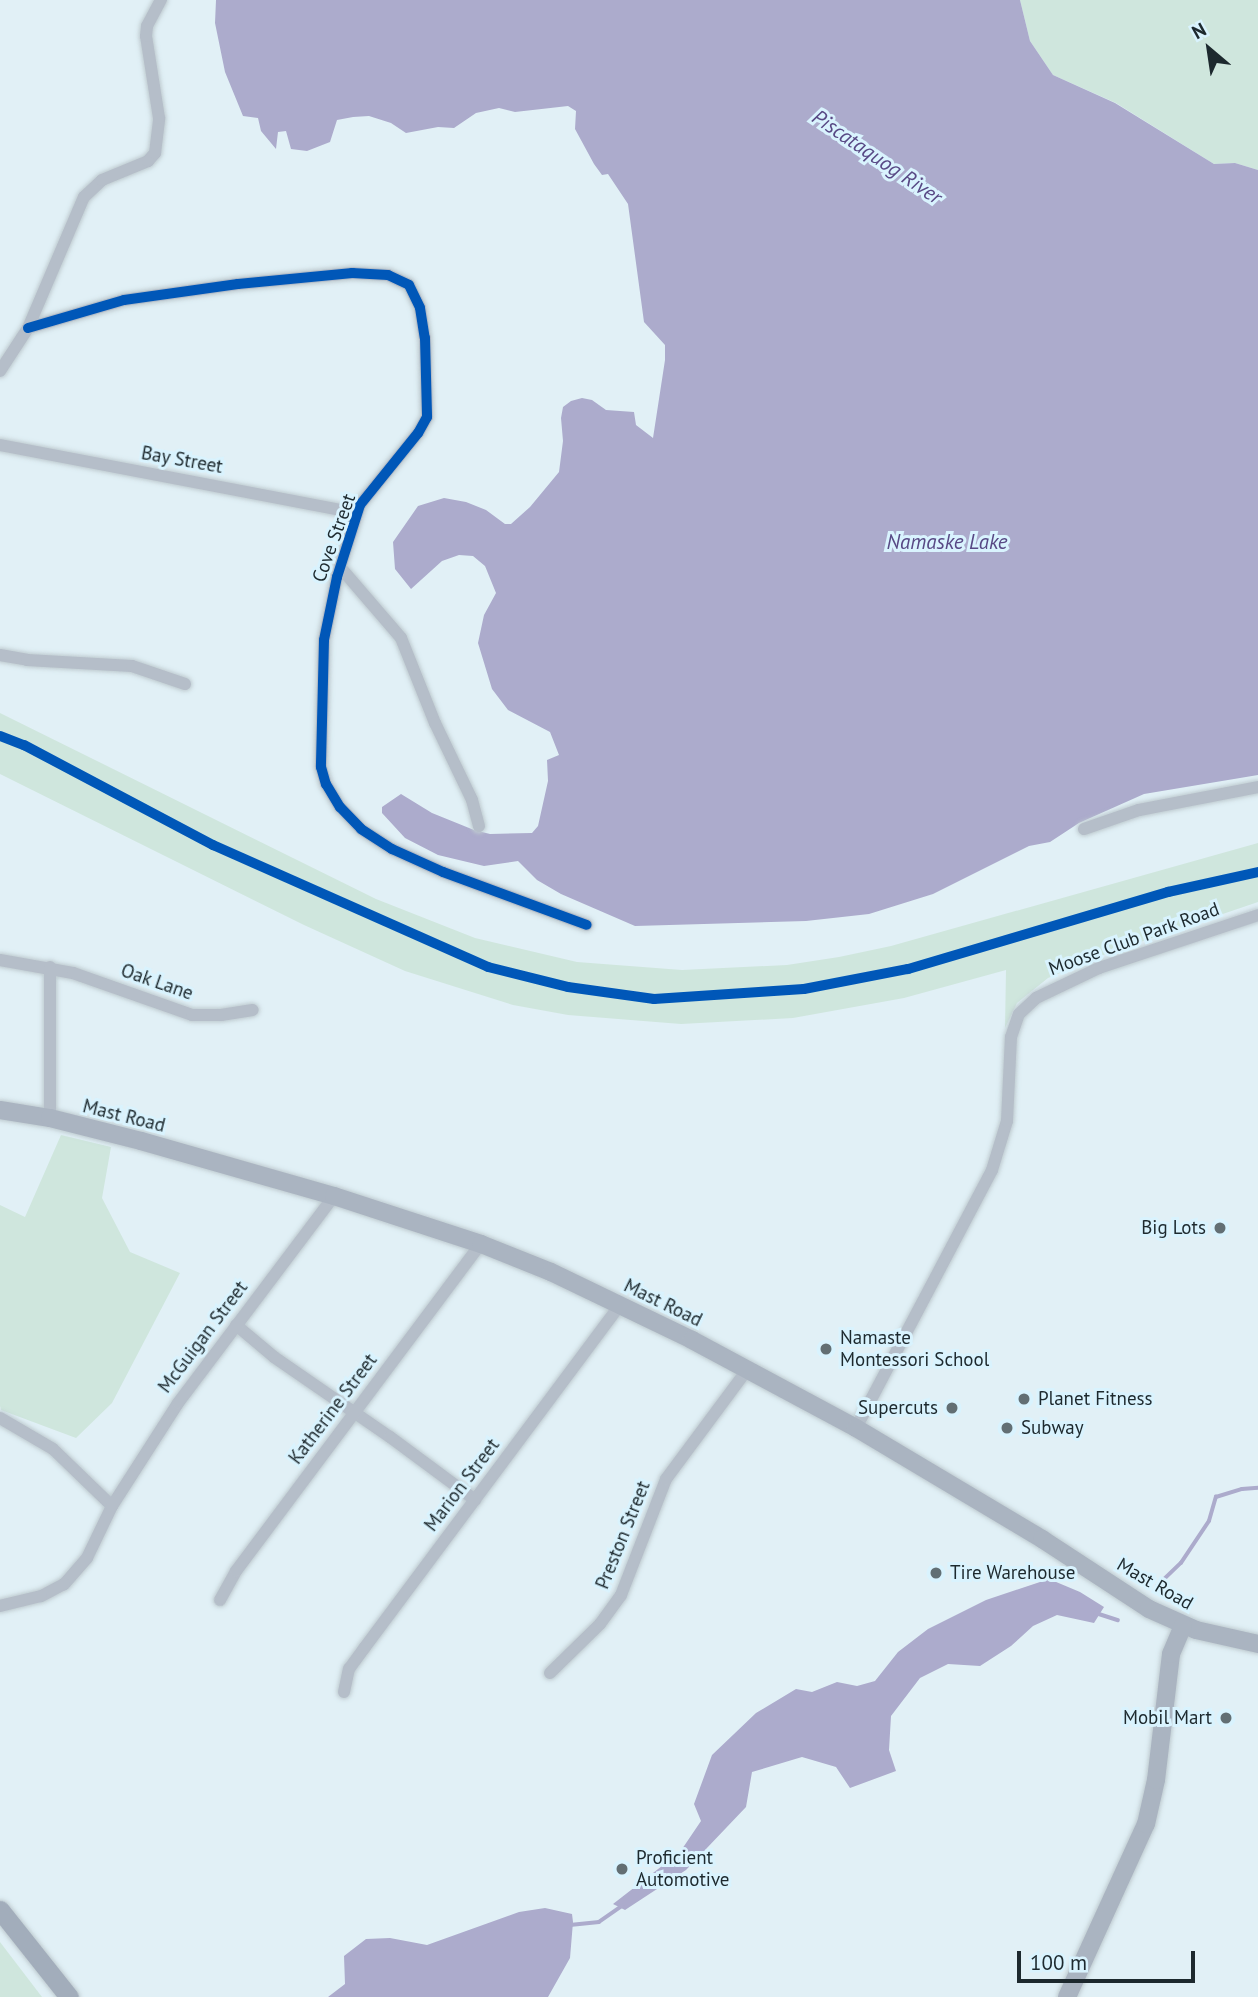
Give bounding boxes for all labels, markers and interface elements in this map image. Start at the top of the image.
north arrow [1174,14,1244,84]
text: N [1188,17,1210,44]
water label: Piscataquog River [807,104,947,210]
street label: Bay Street [139,442,225,478]
street label: Cove Street [307,491,361,585]
water label: Namaske Lake [886,529,1008,555]
street label: Moose Club Park Road [1045,897,1223,981]
street label: Oak Lane [118,959,196,1005]
street label: Mast Road [80,1095,168,1137]
place label: Big Lots [1141,1217,1206,1239]
marker: Big Lots [1212,1220,1228,1236]
street label: Mast Road [620,1274,706,1332]
street label: McGuigan Street [154,1277,252,1397]
place label: Namaste Montessori School [840,1327,989,1371]
marker: Namaste Montessori School [818,1341,834,1357]
street label: Katherine Street [284,1349,382,1469]
place label: Planet Fitness [1038,1388,1153,1410]
marker: Planet Fitness [1016,1391,1032,1407]
place label: Supercuts [858,1397,938,1419]
marker: Supercuts [944,1400,960,1416]
place label: Subway [1021,1417,1084,1439]
marker: Subway [999,1420,1015,1436]
street label: Marion Street [420,1434,504,1536]
street label: Preston Street [591,1478,655,1592]
street label: Mast Road [1113,1553,1197,1615]
place label: Tire Warehouse [950,1562,1076,1584]
marker: Tire Warehouse [928,1565,944,1581]
place label: Mobil Mart [1123,1707,1212,1729]
marker: Mobil Mart [1218,1710,1234,1726]
place label: Proficient Automotive [636,1847,730,1891]
marker: Proficient Automotive [614,1861,630,1877]
scale bar [1020,1938,1198,1982]
text: 100 m [1030,1949,1087,1976]

